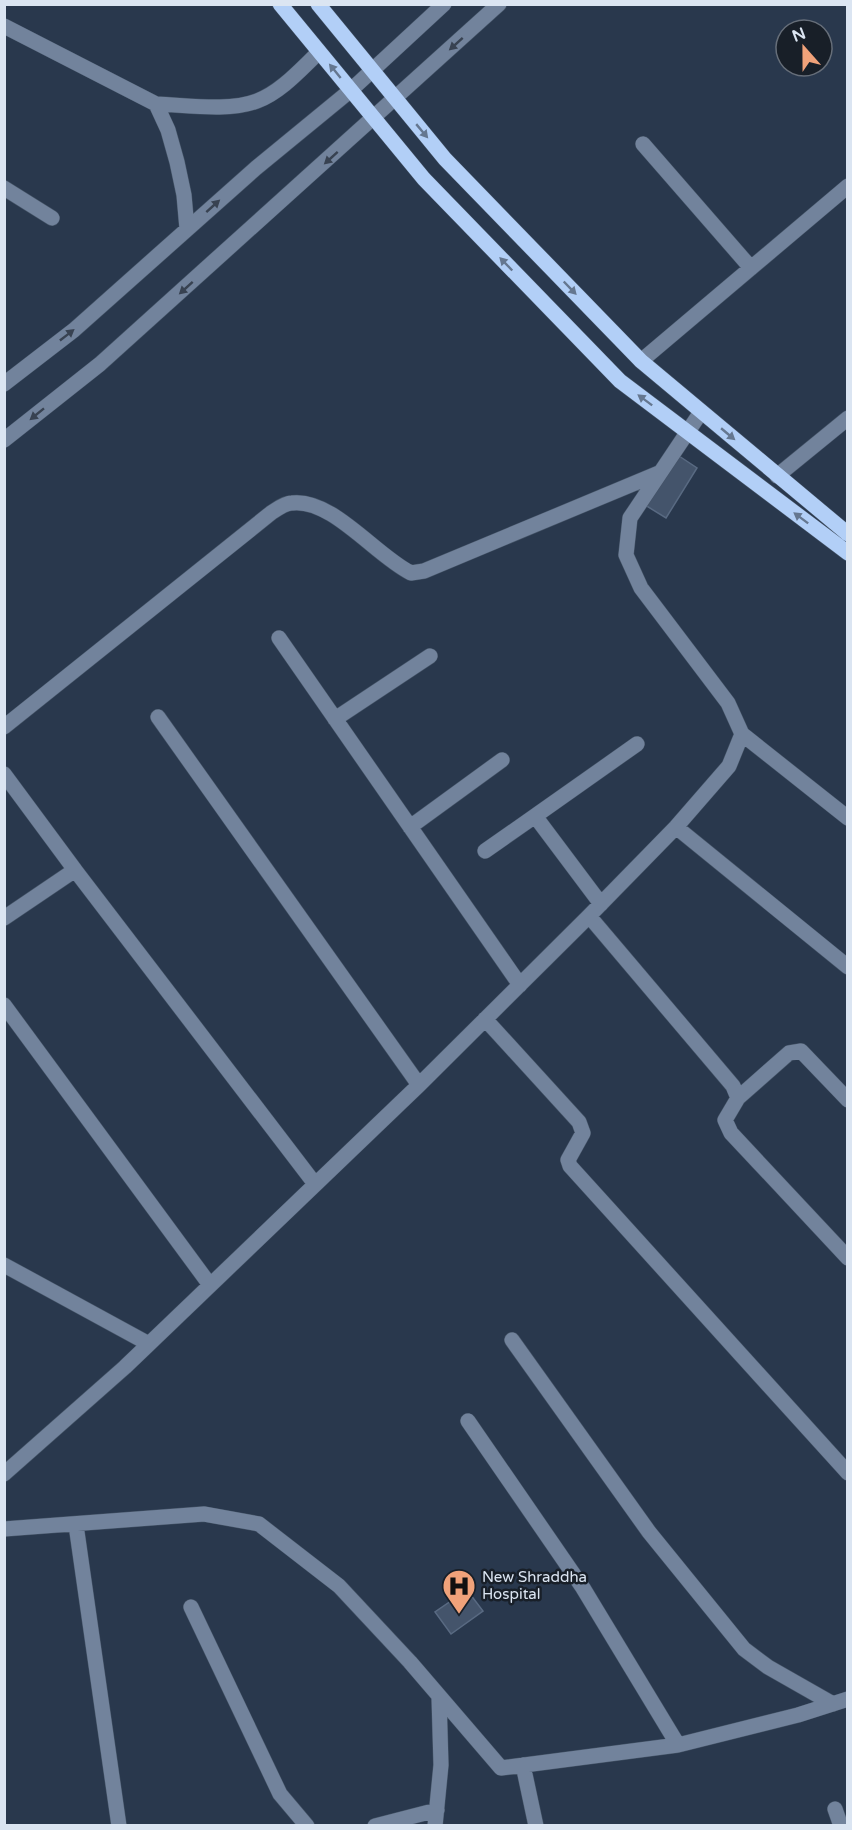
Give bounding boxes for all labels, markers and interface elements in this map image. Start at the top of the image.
north arrow [774,18,834,78]
text: N [789,23,809,47]
one-way arrow [449,37,464,50]
one-way arrow [329,64,342,79]
one-way arrow [415,123,428,139]
one-way arrow [324,151,339,164]
one-way arrow [205,200,220,213]
one-way arrow [500,257,514,271]
one-way arrow [563,280,577,295]
one-way arrow [178,281,193,295]
one-way arrow [59,329,75,342]
one-way arrow [638,395,653,407]
one-way arrow [29,408,45,421]
one-way arrow [720,428,736,441]
one-way arrow [793,513,808,525]
hospital icon: New Shraddha Hospital [441,1568,477,1615]
place label: New Shraddha Hospital [482,1568,587,1603]

